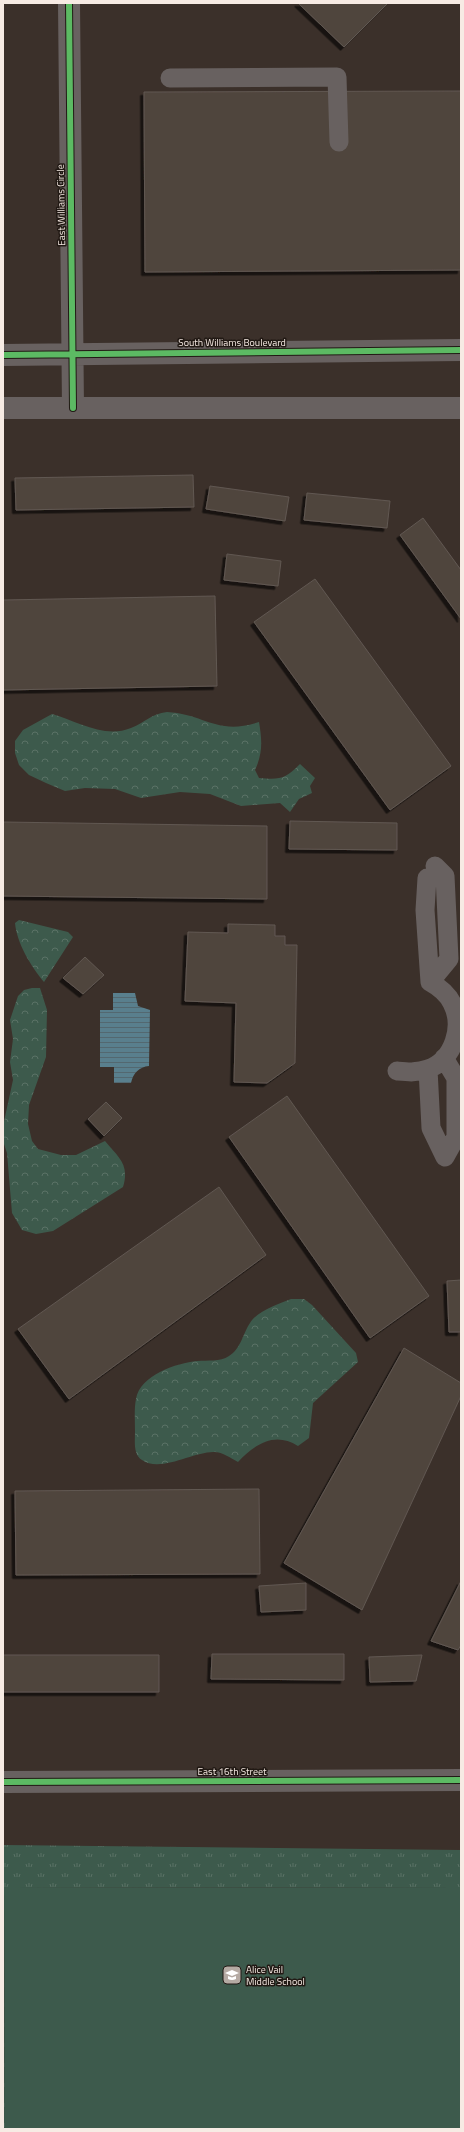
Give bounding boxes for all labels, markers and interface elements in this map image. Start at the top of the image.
street label: East Williams Circle [53,164,69,246]
street label: South Williams Boulevard [178,335,286,350]
street label: East 16th Street [198,1764,267,1779]
place label: Alice Vail Middle School [246,1962,305,1989]
school or university icon: Alice Vail Middle School [221,1964,243,1986]

